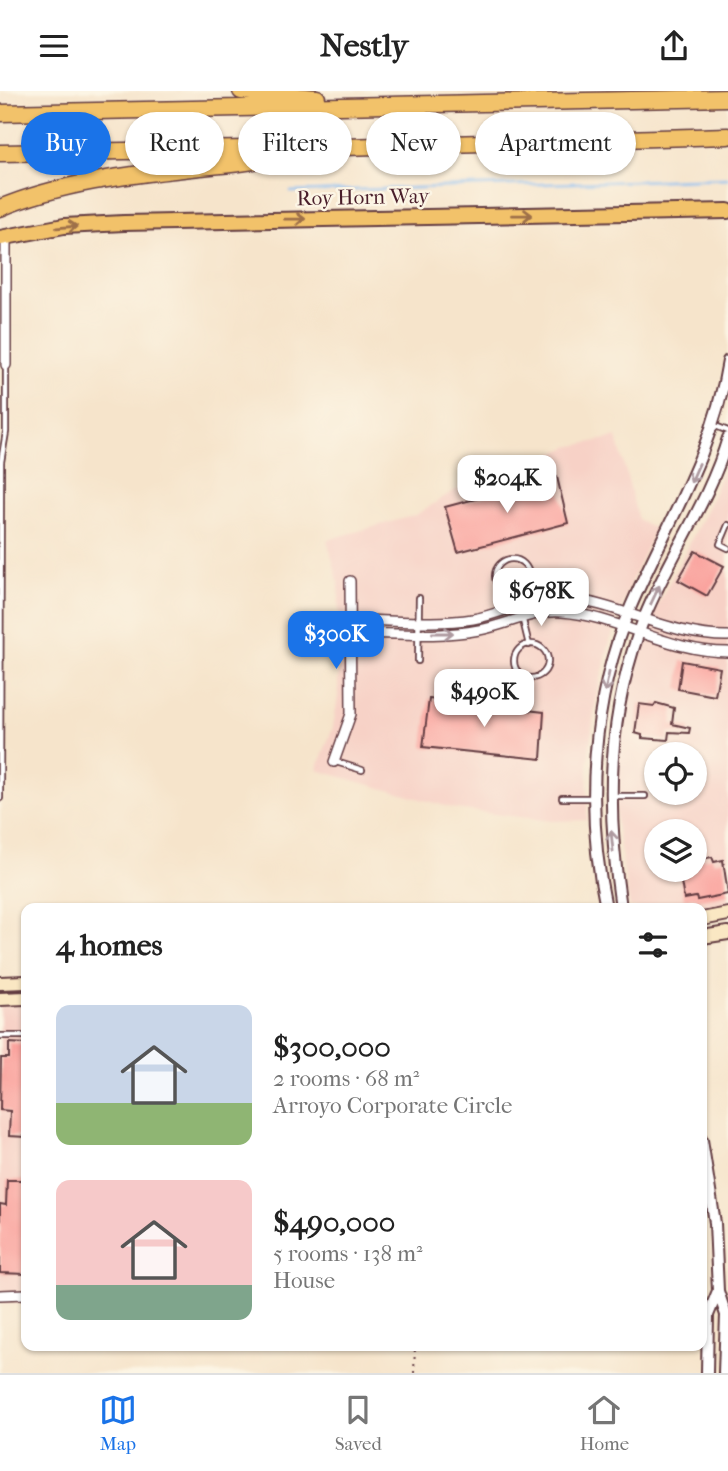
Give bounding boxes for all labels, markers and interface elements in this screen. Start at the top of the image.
icon: menu [35,27,73,65]
text: Nestly [320,27,408,64]
icon: share [655,27,693,65]
chip: Buy [21,112,111,175]
chip: Rent [125,112,224,175]
chip: Filters [238,112,352,175]
chip: New [366,112,461,175]
chip: Apartment [475,112,636,175]
street label: Roy Horn Way [296,184,430,210]
one-way arrow [510,208,533,222]
one-way arrow [283,213,306,226]
one-way arrow [55,220,78,233]
pin: $204K [458,455,556,515]
one-way arrow [688,462,701,483]
text: $204K [473,464,541,491]
pin: $678K [492,568,590,628]
text: $678K [509,577,573,604]
one-way arrow [649,585,662,606]
pin: $300K [287,611,385,671]
text: $300K [304,620,368,647]
one-way arrow [431,626,454,640]
pin: $490K [435,669,533,729]
one-way arrow [600,670,614,693]
text: $490K [450,678,518,705]
map controls [644,742,707,882]
button: locate [644,742,707,805]
button: layers [644,819,707,882]
one-way arrow [606,830,619,852]
icon: filters [634,926,672,964]
text: 4 homes [56,928,163,963]
text: $300,000 [273,1030,391,1065]
icon: home [112,1033,196,1117]
text: 2 rooms · 68 m² [273,1065,419,1092]
text: Arroyo Corporate Circle [273,1092,512,1119]
text: $490,000 [273,1205,395,1240]
icon: home [112,1208,196,1292]
text: 5 rooms · 138 m² [273,1240,423,1267]
text: House [273,1267,335,1294]
tab: Map [99,1391,137,1455]
tab: Saved [335,1391,382,1455]
tab: Home [580,1391,629,1455]

